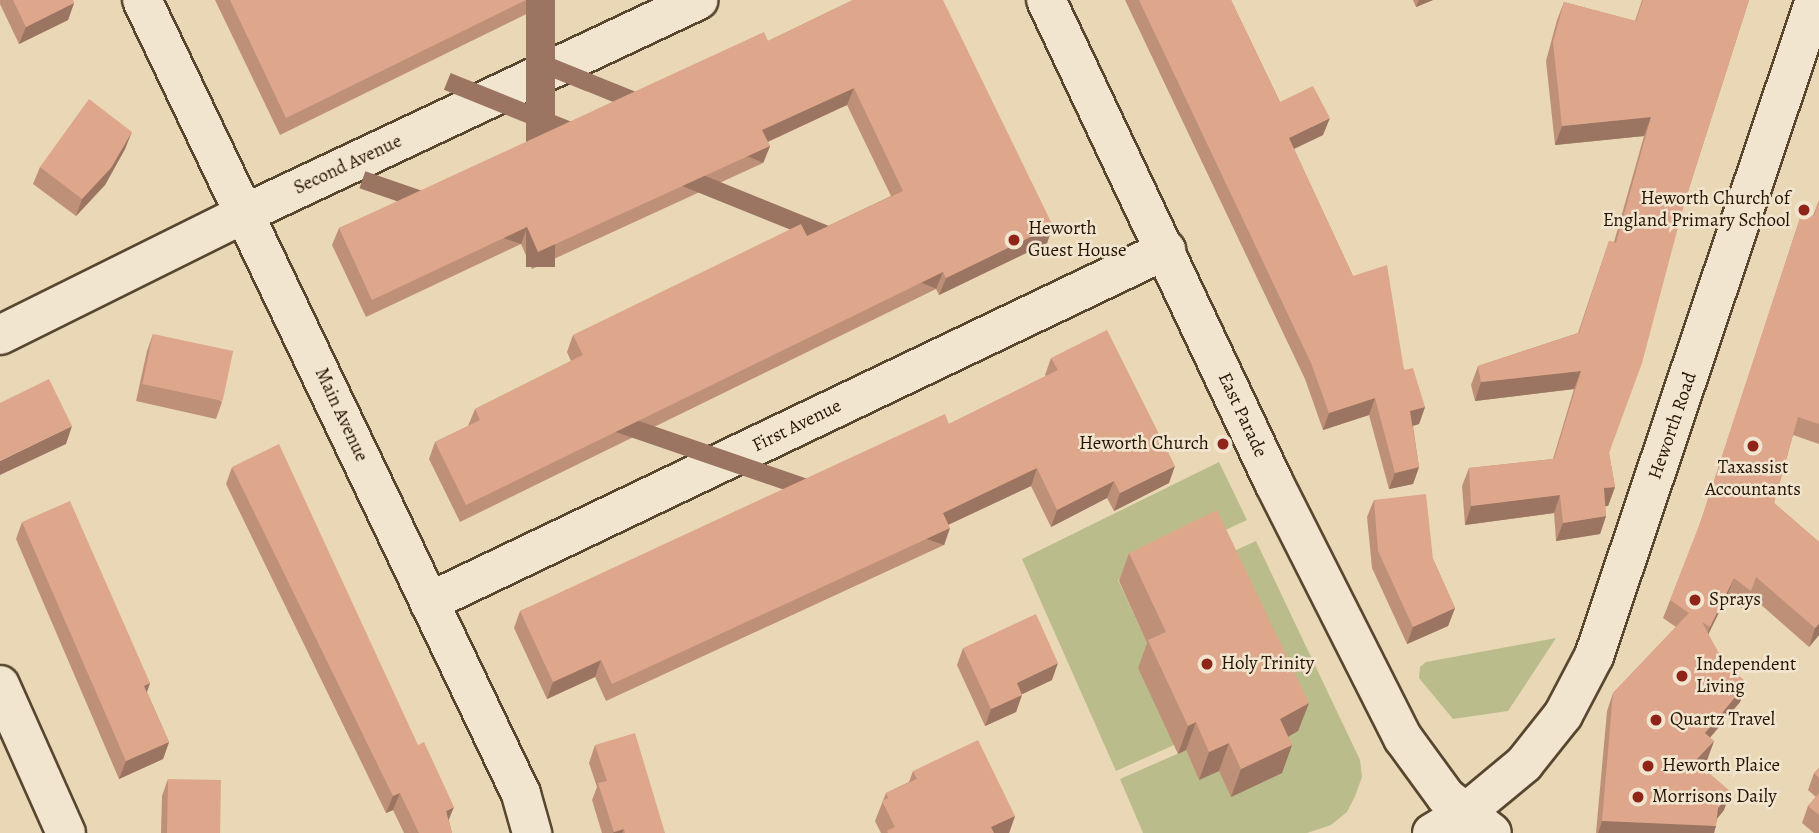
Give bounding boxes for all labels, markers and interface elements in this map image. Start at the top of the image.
street label: Second Avenue [290,130,406,200]
place label: Heworth Church of England Primary School [1603,188,1790,232]
marker: Heworth Church of England Primary School [1796,202,1812,218]
place label: Heworth Guest House [1028,218,1127,262]
marker: Heworth Guest House [1006,232,1022,248]
street label: Main Avenue [309,364,373,466]
street label: East Parade [1212,369,1272,461]
street label: Heworth Road [1644,369,1702,483]
street label: First Avenue [749,395,845,457]
place label: Heworth Church [1079,433,1209,455]
marker: Heworth Church [1215,436,1231,452]
marker: Taxassist Accountants [1745,438,1761,454]
place label: Taxassist Accountants [1705,457,1801,501]
place label: Sprays [1709,589,1761,611]
marker: Sprays [1687,592,1703,608]
place label: Holy Trinity [1221,653,1314,675]
place label: Independent Living [1696,654,1796,698]
marker: Holy Trinity [1199,656,1215,672]
marker: Independent Living [1674,668,1690,684]
place label: Quartz Travel [1670,709,1775,731]
marker: Quartz Travel [1648,712,1664,728]
place label: Heworth Plaice [1662,755,1780,777]
marker: Heworth Plaice [1640,758,1656,774]
place label: Morrisons Daily [1652,786,1777,808]
marker: Morrisons Daily [1630,789,1646,805]

